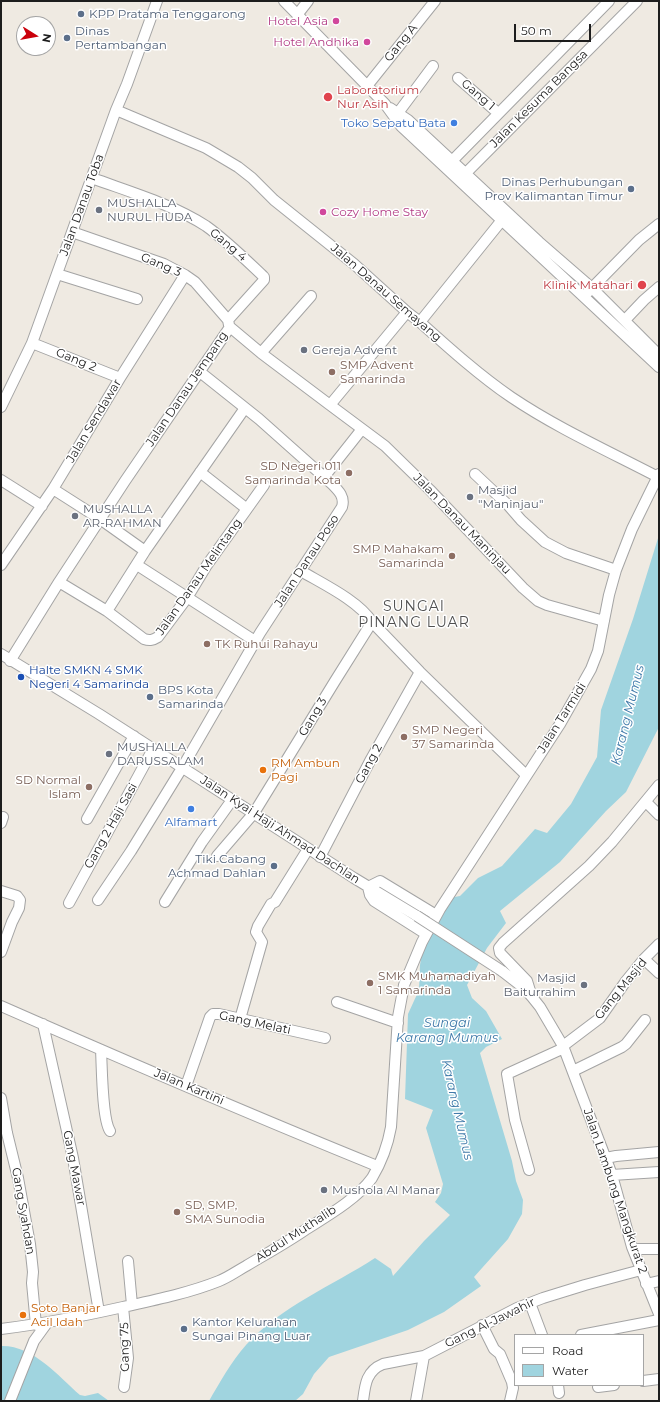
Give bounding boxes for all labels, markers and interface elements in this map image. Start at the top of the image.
place label: KPP Pratama Tenggarong [89,7,246,21]
marker: KPP Pratama Tenggarong [76,9,86,19]
place label: Hotel Asia [268,14,328,28]
north arrow [16,16,56,56]
marker: Hotel Asia [331,16,341,26]
scale bar [516,16,593,42]
street label: Gang A [381,21,421,65]
text: 50 m [521,23,552,38]
place label: Dinas Pertambangan [75,24,167,52]
text: N [39,32,55,44]
marker: Dinas Pertambangan [62,33,72,43]
place label: Hotel Andhika [273,35,359,49]
marker: Hotel Andhika [362,37,372,47]
street label: Jalan Kesuma Bangsa [487,47,591,151]
street label: Gang 1 [458,76,498,114]
place label: Laboratorium Nur Asih [337,83,419,111]
marker: Laboratorium Nur Asih [322,91,334,103]
place label: Toko Sepatu Bata [341,116,446,130]
marker: Toko Sepatu Bata [449,118,459,128]
street label: Jalan Danau Toba [57,152,107,258]
place label: Dinas Perhubungan Prov Kalimantan Timur [484,175,623,203]
marker: Dinas Perhubungan Prov Kalimantan Timur [626,184,636,194]
place label: MUSHALLA NURUL HUDA [107,196,192,224]
marker: MUSHALLA NURUL HUDA [94,205,104,215]
place label: Cozy Home Stay [331,205,428,219]
marker: Cozy Home Stay [318,207,328,217]
street label: Gang 4 [207,225,249,265]
street label: Jalan Danau Semayang [328,241,444,345]
street label: Gang 3 [139,250,183,280]
place label: Klinik Matahari [543,278,633,292]
marker: Klinik Matahari [636,279,648,291]
street label: Jalan Danau Jempang [143,329,231,449]
place label: Gereja Advent [312,343,397,357]
street label: Gang 2 [54,345,98,375]
marker: Gereja Advent [299,345,309,355]
place label: SMP Advent Samarinda [340,358,414,386]
marker: SMP Advent Samarinda [327,367,337,377]
street label: Jalan Sendawar [63,377,125,465]
place label: SD Negeri 011 Samarinda Kota [245,459,341,487]
marker: SD Negeri 011 Samarinda Kota [344,468,354,478]
street label: Jalan Danau Maninjau [410,471,514,577]
place label: Masjid "Maninjau" [478,483,543,511]
marker: Masjid "Maninjau" [465,492,475,502]
place label: MUSHALLA AR-RAHMAN [83,502,162,530]
marker: MUSHALLA AR-RAHMAN [70,511,80,521]
street label: Jalan Danau Poso [272,512,342,610]
street label: Jalan Danau Melintang [153,516,245,638]
place label: SMP Mahakam Samarinda [353,542,444,570]
marker: SMP Mahakam Samarinda [447,551,457,561]
district label: SUNGAI PINANG LUAR [358,599,470,632]
place label: TK Ruhui Rahayu [215,637,318,651]
marker: TK Ruhui Rahayu [202,639,212,649]
place label: Halte SMKN 4 SMK Negeri 4 Samarinda [29,663,149,691]
water label: Karang Mumus [608,663,648,767]
marker: Halte SMKN 4 SMK Negeri 4 Samarinda [16,672,26,682]
street label: Jalan Tarmidi [535,680,589,756]
place label: BPS Kota Samarinda [158,683,224,711]
marker: BPS Kota Samarinda [145,692,155,702]
street label: Gang 3 [296,695,330,739]
place label: SMP Negeri 37 Samarinda [412,723,494,751]
marker: SMP Negeri 37 Samarinda [399,732,409,742]
place label: MUSHALLA DARUSSALAM [117,740,204,768]
street label: Gang 2 [353,742,385,786]
marker: MUSHALLA DARUSSALAM [104,749,114,759]
place label: RM Ambun Pagi [271,756,340,784]
marker: RM Ambun Pagi [258,765,268,775]
place label: SD Normal Islam [16,773,81,801]
street label: Jalan Kyai Haji Ahmad Dachlan [197,773,363,887]
street label: Gang 2 Haji Sasi [81,781,141,871]
marker: SD Normal Islam [84,782,94,792]
marker: Alfamart [186,804,196,814]
place label: Alfamart [165,815,217,829]
place label: Tiki Cabang Achmad Dahlan [168,852,266,880]
marker: Tiki Cabang Achmad Dahlan [269,861,279,871]
street label: Gang Masjid [592,955,650,1023]
place label: SMK Muhamadiyah 1 Samarinda [378,969,496,997]
place label: Masjid Baiturrahim [504,971,576,999]
marker: SMK Muhamadiyah 1 Samarinda [365,978,375,988]
marker: Masjid Baiturrahim [579,980,589,990]
street label: Gang Melati [218,1008,292,1038]
water label: Sungai Karang Mumus [396,1015,498,1046]
water label: Karang Mumus [438,1058,476,1162]
street label: Jalan Kartini [152,1066,226,1108]
street label: Jalan Lambung Mangkurat 2 [580,1107,650,1275]
street label: Gang Mawar [60,1129,88,1207]
street label: Gang Syahdan [8,1166,38,1256]
place label: Mushola Al Manar [332,1183,440,1197]
marker: Mushola Al Manar [319,1185,329,1195]
place label: SD, SMP, SMA Sunodia [185,1198,265,1226]
street label: Abdul Muthalib [253,1203,339,1265]
marker: SD, SMP, SMA Sunodia [172,1207,182,1217]
street label: Gang Al-Jawahir [443,1295,537,1351]
place label: Soto Banjar Acil Idah [31,1301,101,1329]
marker: Soto Banjar Acil Idah [18,1310,28,1320]
place label: Kantor Kelurahan Sungai Pinang Luar [192,1315,311,1343]
street label: Gang 75 [117,1322,133,1372]
marker: Kantor Kelurahan Sungai Pinang Luar [179,1324,189,1334]
legend [514,1334,644,1386]
text: Road [552,1343,583,1358]
text: Water [552,1363,588,1378]

